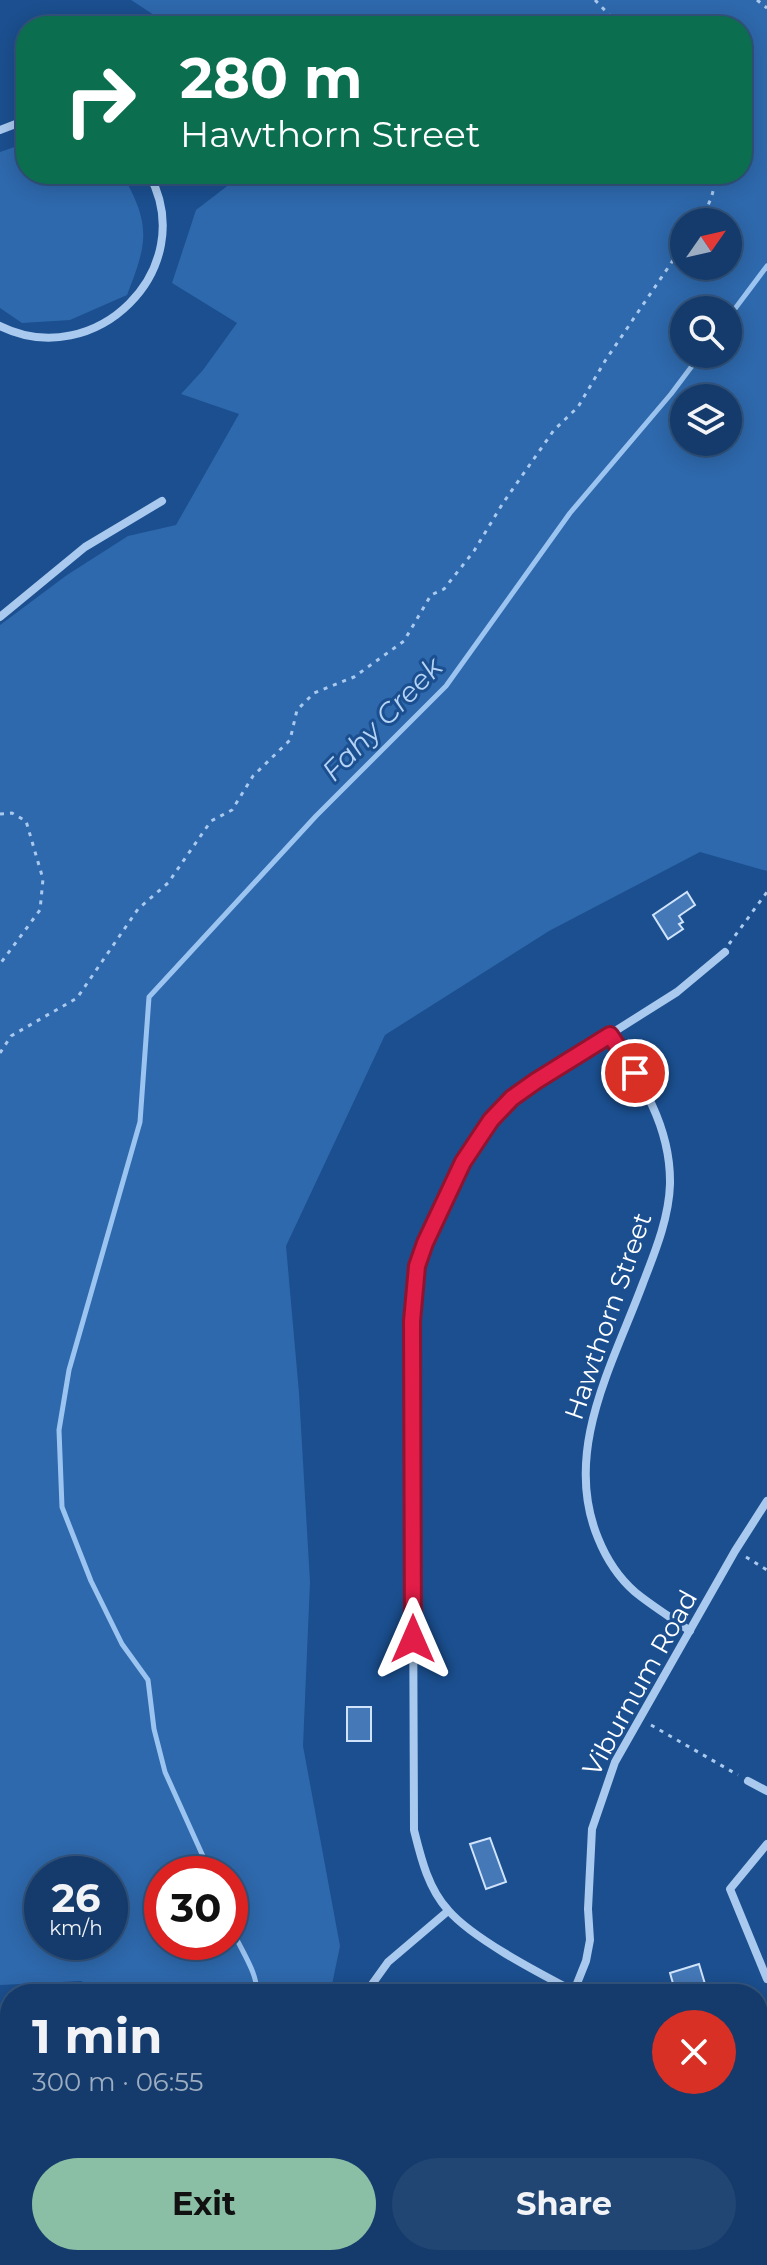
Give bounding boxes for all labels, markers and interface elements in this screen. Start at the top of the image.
text: 280 m [180,44,363,112]
icon: right [48,48,152,152]
text: Hawthorn Street [180,112,480,156]
north arrow [670,208,742,280]
map controls [670,208,742,456]
button: search [670,296,742,368]
button: layers [670,384,742,456]
water label: Fahy Creek [315,649,450,788]
pin [601,1039,669,1107]
icon: arrive [613,1051,657,1095]
street label: Hawthorn Street [558,1208,658,1424]
street label: Viburnum Road [576,1585,704,1781]
position arrow [371,1597,455,1681]
speed limit sign: 30 [144,1856,248,1960]
text: 26 [51,1873,101,1922]
text: km/h [49,1916,103,1940]
text: 1 min [32,2007,162,2065]
button: close [652,2010,736,2094]
text: 300 m · 06:55 [32,2066,204,2098]
button: Exit [32,2158,376,2250]
button: Share [392,2158,736,2250]

